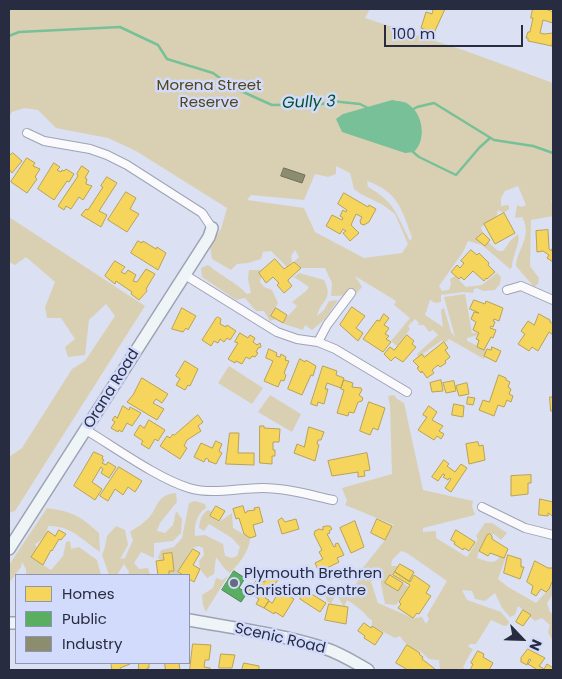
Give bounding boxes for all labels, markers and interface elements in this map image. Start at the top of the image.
scale bar [387,15,526,47]
text: 100 m [392,23,435,44]
park label: Morena Street Reserve [156,77,262,112]
water label: Gully 3 [282,92,336,114]
street label: Orana Road [80,346,144,432]
place label: Plymouth Brethren Christian Centre [244,565,382,600]
legend [15,574,190,664]
marker: Plymouth Brethren Christian Centre [228,577,240,589]
text: Homes [62,583,115,604]
text: Public [62,608,107,629]
north arrow [497,614,547,664]
street label: Scenic Road [233,620,327,658]
text: Industry [62,633,122,654]
text: N [524,636,547,654]

